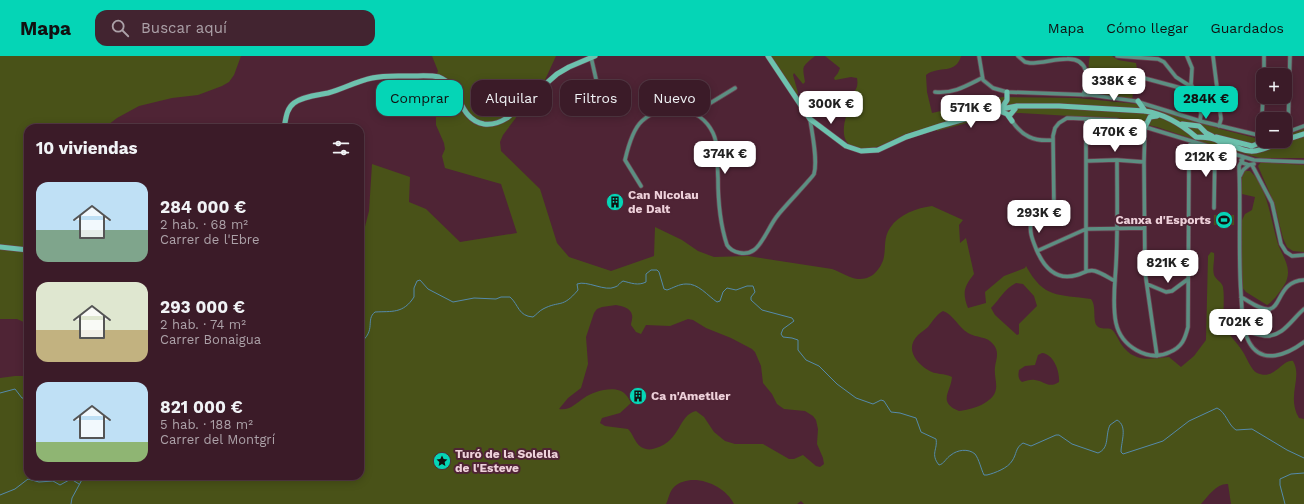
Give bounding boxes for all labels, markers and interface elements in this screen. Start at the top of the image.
search box [95,10,375,46]
text: Mapa [20,17,71,40]
icon: search [109,17,131,39]
text: Buscar aquí [141,19,227,37]
text: Mapa [1048,20,1084,36]
text: Cómo llegar [1106,20,1189,36]
text: Guardados [1211,20,1284,36]
pin: 338K € [1081,68,1147,102]
map controls [1256,68,1292,148]
button: + [1256,68,1292,104]
text: 338K € [1091,73,1137,88]
chip: Comprar [376,80,463,116]
chip: Alquilar [471,80,552,116]
chip: Filtros [560,80,631,116]
chip: Nuevo [639,80,710,116]
pin: 284K € [1173,86,1239,120]
pin: 300K € [798,91,864,125]
text: 284K € [1183,91,1229,106]
pin: 571K € [938,95,1004,129]
text: 300K € [808,96,854,111]
text: 571K € [950,100,992,115]
button: − [1256,112,1292,148]
pin: 470K € [1082,119,1148,153]
text: 470K € [1092,124,1138,139]
icon: filters [330,137,352,159]
text: 10 viviendas [36,138,138,158]
pin: 374K € [692,141,758,175]
pin: 212K € [1173,144,1239,178]
text: 374K € [703,146,747,161]
text: 212K € [1185,149,1227,164]
place label: Can Nicolau de Dalt [628,188,699,216]
building icon: Can Nicolau de Dalt [605,192,625,212]
text: 284 000 € [160,197,246,217]
icon: home [68,198,116,246]
pin: 293K € [1006,200,1072,234]
text: 293K € [1016,205,1062,220]
sports icon: Canxa d'Esports [1214,210,1234,230]
place label: Canxa d'Esports [1115,213,1212,227]
text: 2 hab. · 68 m² [160,217,248,232]
text: Carrer de l'Ebre [160,232,259,247]
pin: 821K € [1135,250,1201,284]
text: 821K € [1146,255,1190,270]
text: 293 000 € [160,297,245,317]
icon: home [68,298,116,346]
pin: 702K € [1208,309,1274,343]
text: 702K € [1218,314,1264,329]
text: 2 hab. · 74 m² [160,317,246,332]
text: Carrer Bonaigua [160,332,261,347]
building icon: Ca n'Ametller [628,386,648,406]
place label: Ca n'Ametller [651,389,731,403]
text: 821 000 € [160,397,243,417]
icon: home [68,398,116,446]
text: 5 hab. · 188 m² [160,417,253,432]
text: Carrer del Montgrí [160,432,275,447]
place label: Turó de la Solella de l'Esteve [455,447,558,475]
place icon: Turó de la Solella de l'Esteve [432,451,452,471]

